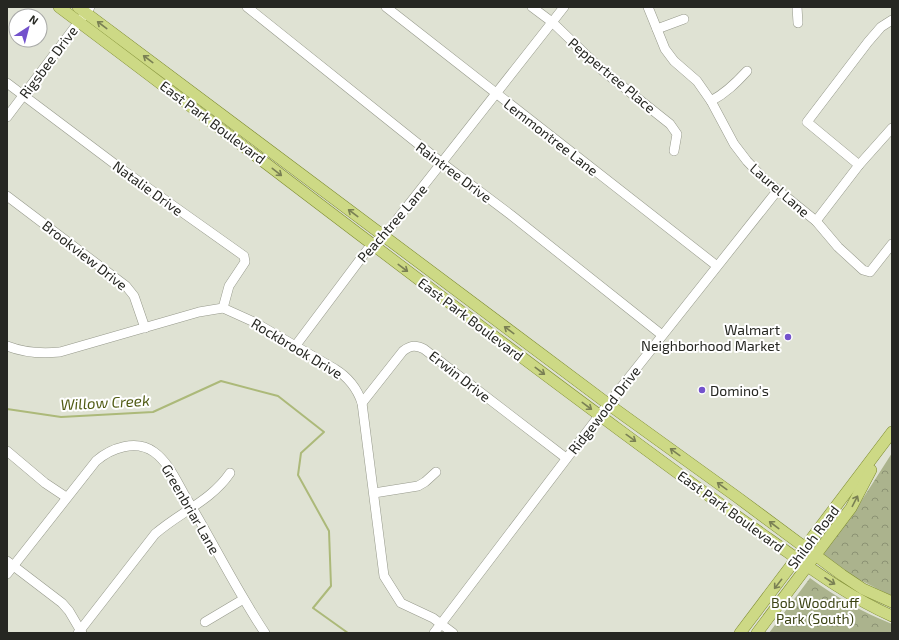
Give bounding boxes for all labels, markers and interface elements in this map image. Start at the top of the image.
north arrow [8,8,48,48]
text: N [27,12,41,27]
one-way arrow [96,21,107,29]
street label: Rigsbee Drive [15,22,81,102]
street label: Peppertree Place [565,34,659,116]
one-way arrow [143,55,154,64]
street label: East Park Boulevard [157,77,269,167]
street label: Lemmontree Lane [501,95,601,179]
street label: Raintree Drive [413,138,495,206]
street label: Natalie Drive [110,157,186,219]
street label: Laurel Lane [747,160,813,220]
one-way arrow [272,168,283,176]
street label: Peachtree Lane [353,181,431,265]
one-way arrow [348,209,359,217]
street label: Brookview Drive [39,217,131,293]
one-way arrow [397,264,408,272]
street label: East Park Boulevard [415,274,527,364]
street label: Rockbrook Drive [248,314,346,382]
place label: Walmart Neighborhood Market [641,321,780,354]
one-way arrow [504,326,515,334]
marker: Walmart Neighborhood Market [783,332,793,342]
street label: Erwin Drive [426,347,494,405]
street label: Ridgewood Drive [564,363,644,457]
one-way arrow [535,367,546,375]
place label: Domino's [710,382,769,399]
marker: Domino's [697,385,707,395]
water label: Willow Creek [60,391,150,413]
one-way arrow [582,402,593,410]
one-way arrow [625,434,636,442]
one-way arrow [669,448,680,456]
street label: Greenbriar Lane [158,461,224,557]
street label: East Park Boulevard [674,467,788,555]
one-way arrow [716,482,727,490]
one-way arrow [852,495,859,507]
street label: Shiloh Road [784,502,842,572]
one-way arrow [769,521,780,529]
one-way arrow [824,577,835,585]
one-way arrow [774,579,782,590]
park label: Bob Woodruff Park (South) [771,594,860,627]

